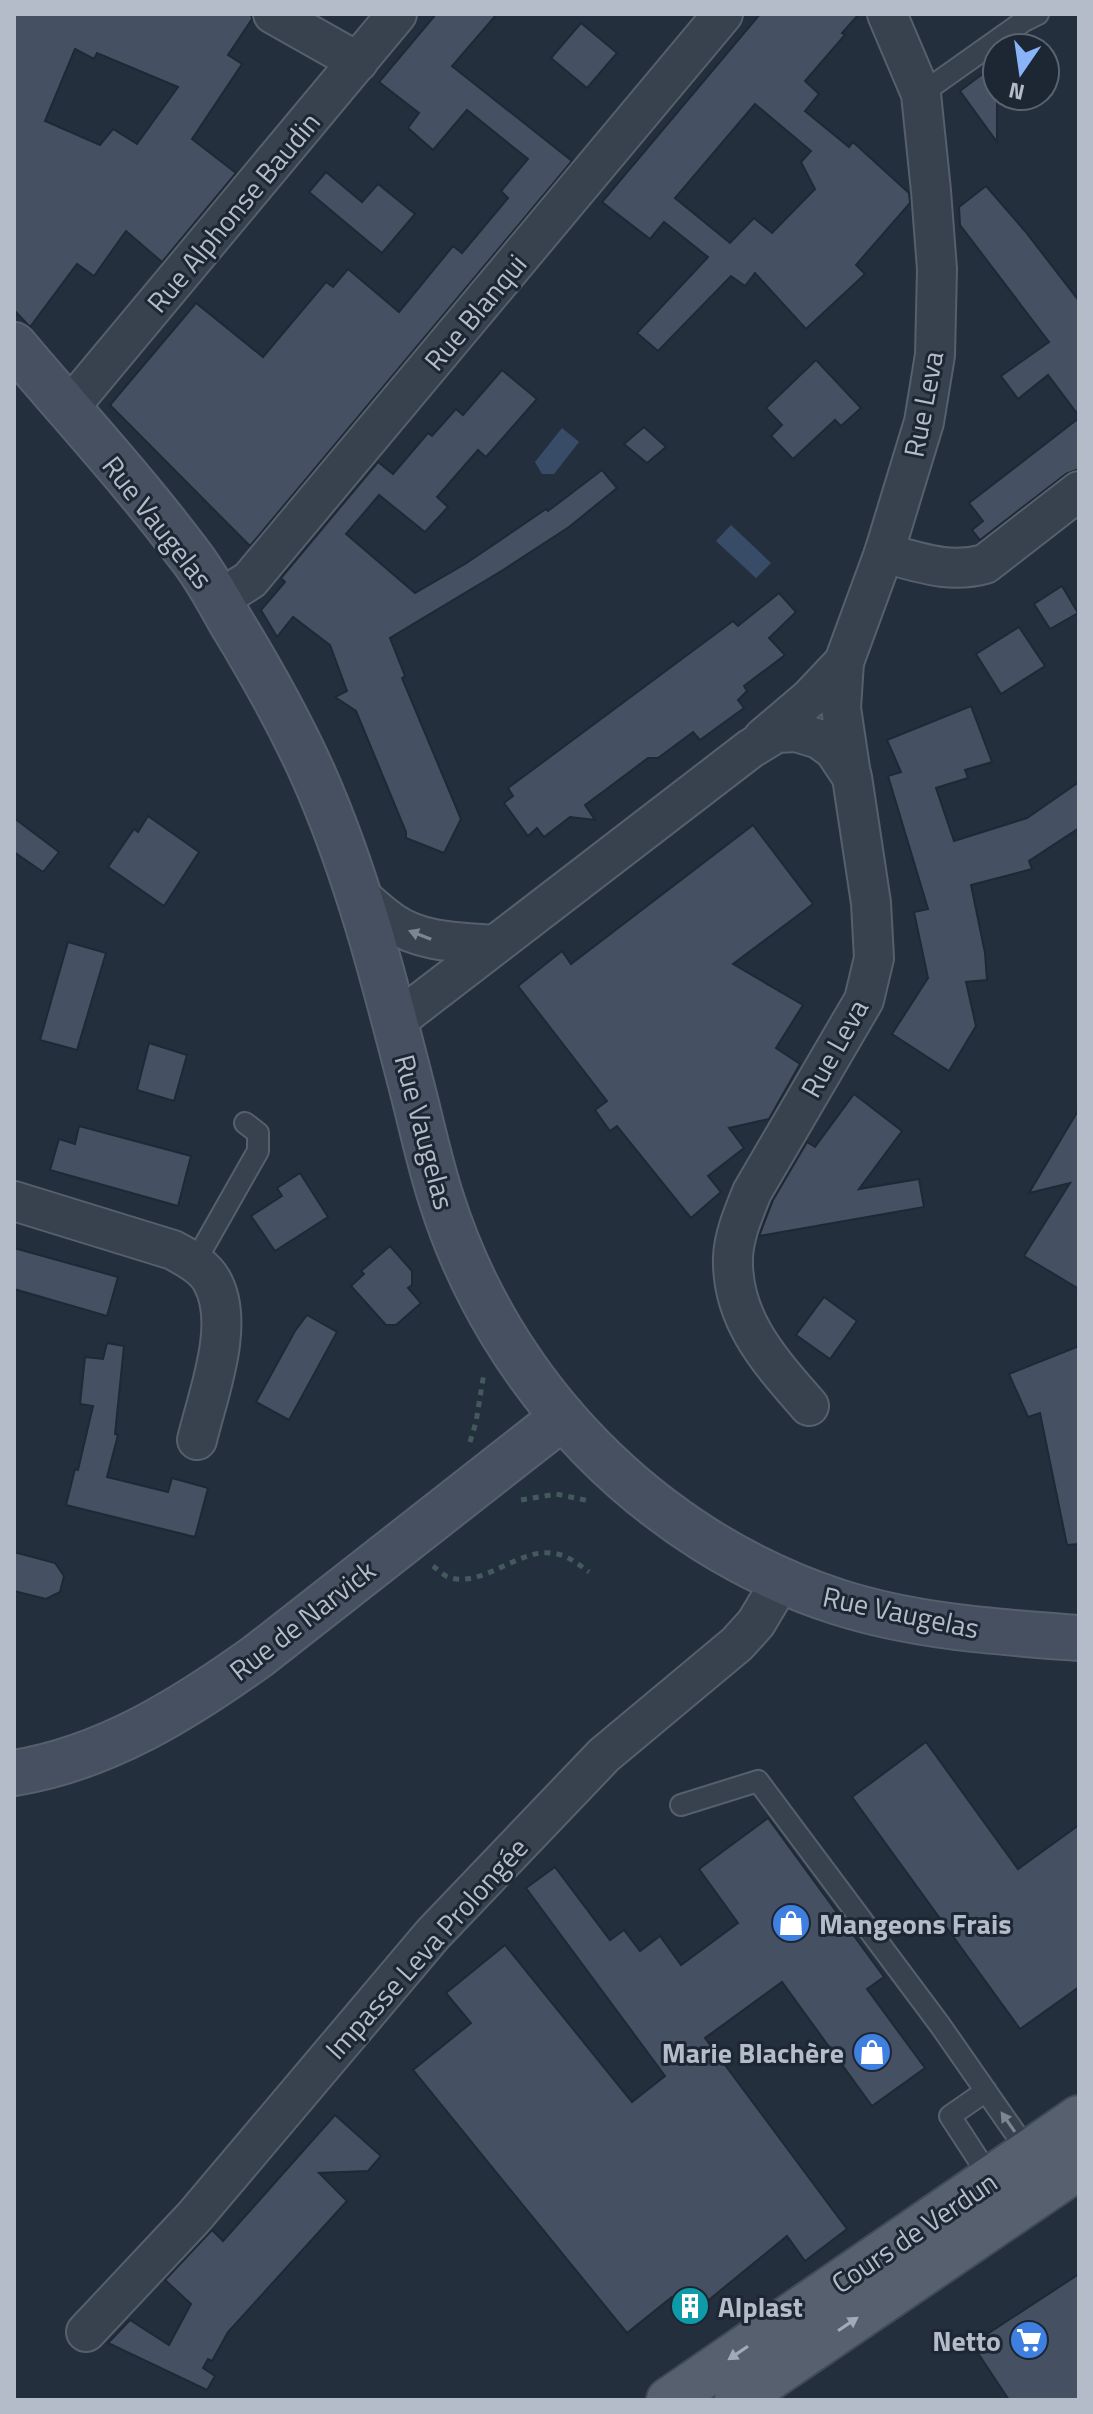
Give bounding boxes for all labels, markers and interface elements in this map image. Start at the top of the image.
north arrow [981,32,1061,112]
text: N [1005,73,1028,110]
street label: Rue Alphonse Baudin [136,102,330,322]
street label: Rue Blanqui [413,244,537,380]
street label: Rue Leva [892,347,954,461]
street label: Rue Vaugelas [92,446,224,598]
one-way arrow [408,928,432,941]
street label: Rue Leva [789,991,879,1105]
street label: Rue Vaugelas [384,1050,466,1214]
street label: Rue de Narvick [220,1549,384,1691]
street label: Rue Vaugelas [819,1574,983,1650]
street label: Impasse Leva Prolongée [314,1827,538,2069]
shop icon: Mangeons Frais [770,1902,812,1944]
place label: Mangeons Frais [819,1902,1011,1945]
place label: Marie Blachère [662,2031,844,2074]
shop icon: Marie Blachère [851,2031,893,2073]
one-way arrow [1001,2111,1016,2132]
street label: Cours de Verdun [822,2160,1006,2304]
building icon: Alplast [669,2285,711,2327]
place label: Alplast [718,2285,803,2328]
one-way arrow [837,2317,858,2332]
place label: Netto [932,2319,1001,2362]
supermarket icon: Netto [1008,2319,1050,2361]
one-way arrow [727,2345,748,2360]

